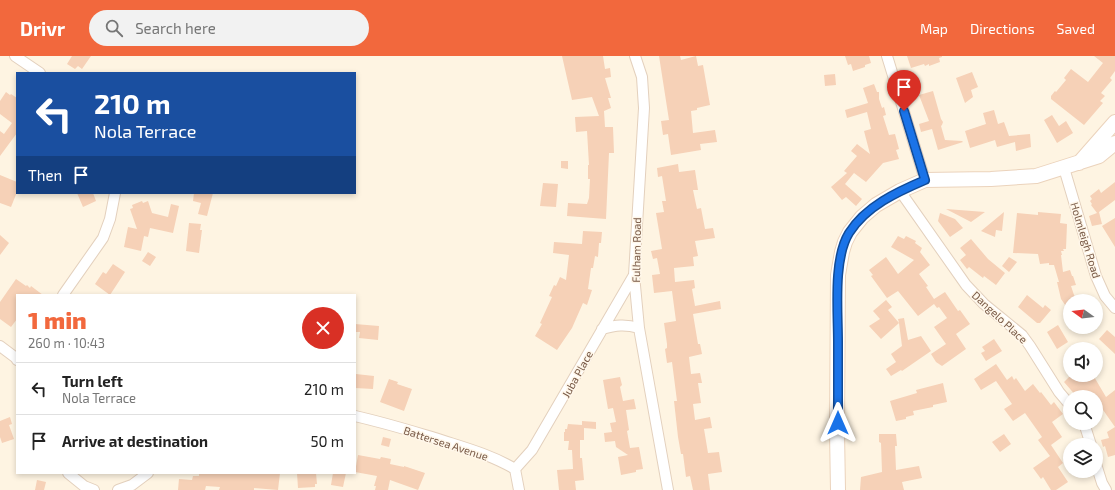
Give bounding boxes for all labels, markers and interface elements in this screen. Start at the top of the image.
search box [89,10,369,46]
text: Drivr [20,17,65,40]
icon: search [103,17,125,39]
text: Search here [135,19,216,37]
text: Map [920,20,948,37]
text: Directions [970,20,1035,37]
text: Saved [1057,20,1095,37]
pin [887,70,921,111]
icon: arrive [893,76,915,98]
text: 210 m [94,86,171,120]
icon: left [28,88,80,140]
text: Nola Terrace [94,120,197,142]
icon: arrive [70,164,92,186]
text: Then [28,166,62,184]
street label: Holmleigh Road [1068,200,1104,280]
street label: Fulham Road [629,217,643,283]
street label: Dangelo Place [970,288,1030,346]
north arrow [1063,294,1103,334]
map controls [1063,294,1103,478]
text: 1 min [28,305,87,334]
button: close [302,307,344,349]
text: 260 m · 10:43 [28,335,105,351]
button: sound [1063,342,1103,382]
street label: Juba Place [559,348,595,400]
text: Turn left [62,372,123,390]
icon: left [28,378,50,400]
text: 210 m [304,380,344,398]
text: Nola Terrace [62,390,136,406]
button: search [1063,390,1103,430]
position arrow [817,402,859,444]
street label: Battersea Avenue [402,423,490,463]
icon: arrive [28,430,50,452]
text: Arrive at destination [62,432,208,450]
text: 50 m [310,432,344,450]
button: layers [1063,438,1103,478]

